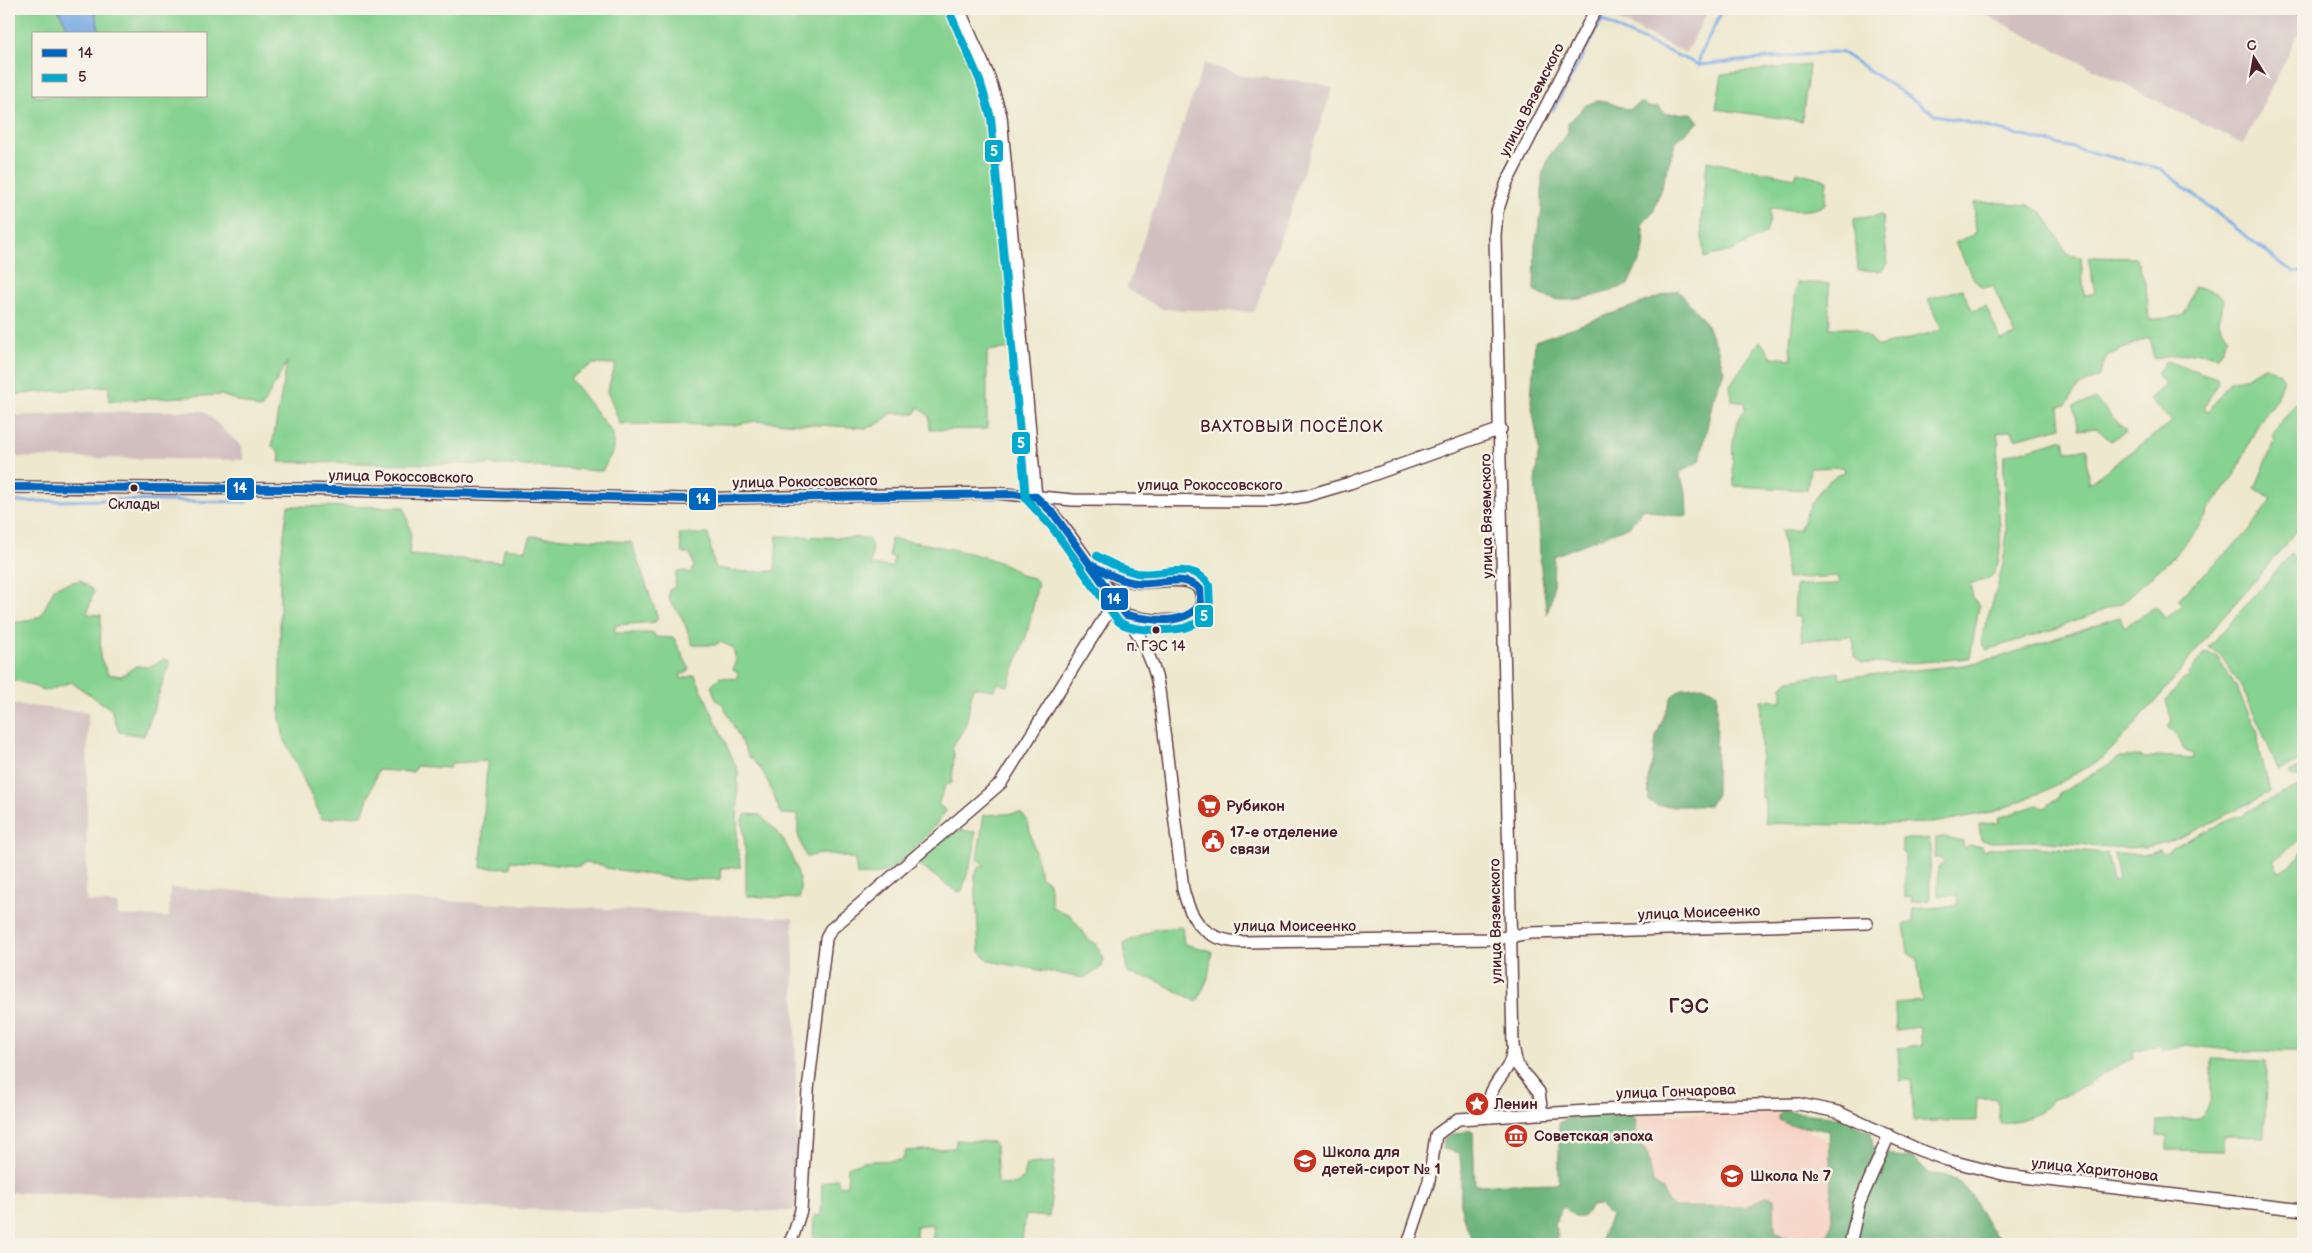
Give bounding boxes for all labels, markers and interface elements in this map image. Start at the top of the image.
legend [32,32,208,98]
north arrow [2230,32,2280,82]
text: С [2245,36,2258,55]
street label: улица Вяземского [1495,40,1569,160]
text: 14 [78,44,93,63]
text: 5 [78,68,87,87]
line badge: 5 [984,139,1004,163]
text: 5 [990,143,998,160]
district label: ВАХТОВЫЙ ПОСЁЛОК [1200,417,1384,437]
line badge: 5 [1011,431,1031,455]
text: 5 [1017,435,1025,452]
street label: улица Вяземского [1476,453,1498,579]
street label: улица Рокоссовского [328,466,474,488]
street label: улица Рокоссовского [732,471,878,493]
street label: улица Рокоссовского [1137,476,1283,495]
line badge: 14 [226,477,255,501]
text: 14 [233,480,248,497]
marker: Склады [129,483,139,493]
line badge: 14 [688,487,717,511]
text: 14 [696,491,711,508]
place label: Склады [108,496,160,513]
line badge: 14 [1100,587,1129,611]
text: 14 [1107,591,1122,608]
line badge: 5 [1194,604,1214,628]
text: 5 [1200,608,1208,625]
marker: п. ГЭС 14 [1151,625,1161,635]
place label: п. ГЭС 14 [1126,638,1186,655]
supermarket icon: Рубикон [1196,793,1222,819]
place label: Рубикон [1226,797,1285,816]
place label: 17-е отделение связи [1230,823,1338,859]
public building icon: 17-е отделение связи [1200,828,1226,854]
street label: улица Вяземского [1485,858,1507,984]
street label: улица Моисеенко [1637,901,1761,925]
street label: улица Моисеенко [1234,917,1356,936]
district label: ГЭС [1668,995,1710,1019]
street label: улица Гончарова [1616,1080,1736,1104]
place icon: Ленин [1464,1091,1490,1117]
place label: Ленин [1493,1095,1538,1114]
museum icon: Советская эпоха [1503,1123,1529,1149]
place label: Советская эпоха [1534,1127,1653,1146]
place label: Школа для детей-сирот № 1 [1321,1143,1441,1179]
school or university icon: Школа для детей-сирот № 1 [1292,1148,1318,1174]
street label: улица Харитонова [2030,1154,2160,1186]
school or university icon: Школа № 7 [1719,1163,1745,1189]
place label: Школа № 7 [1750,1167,1831,1186]

